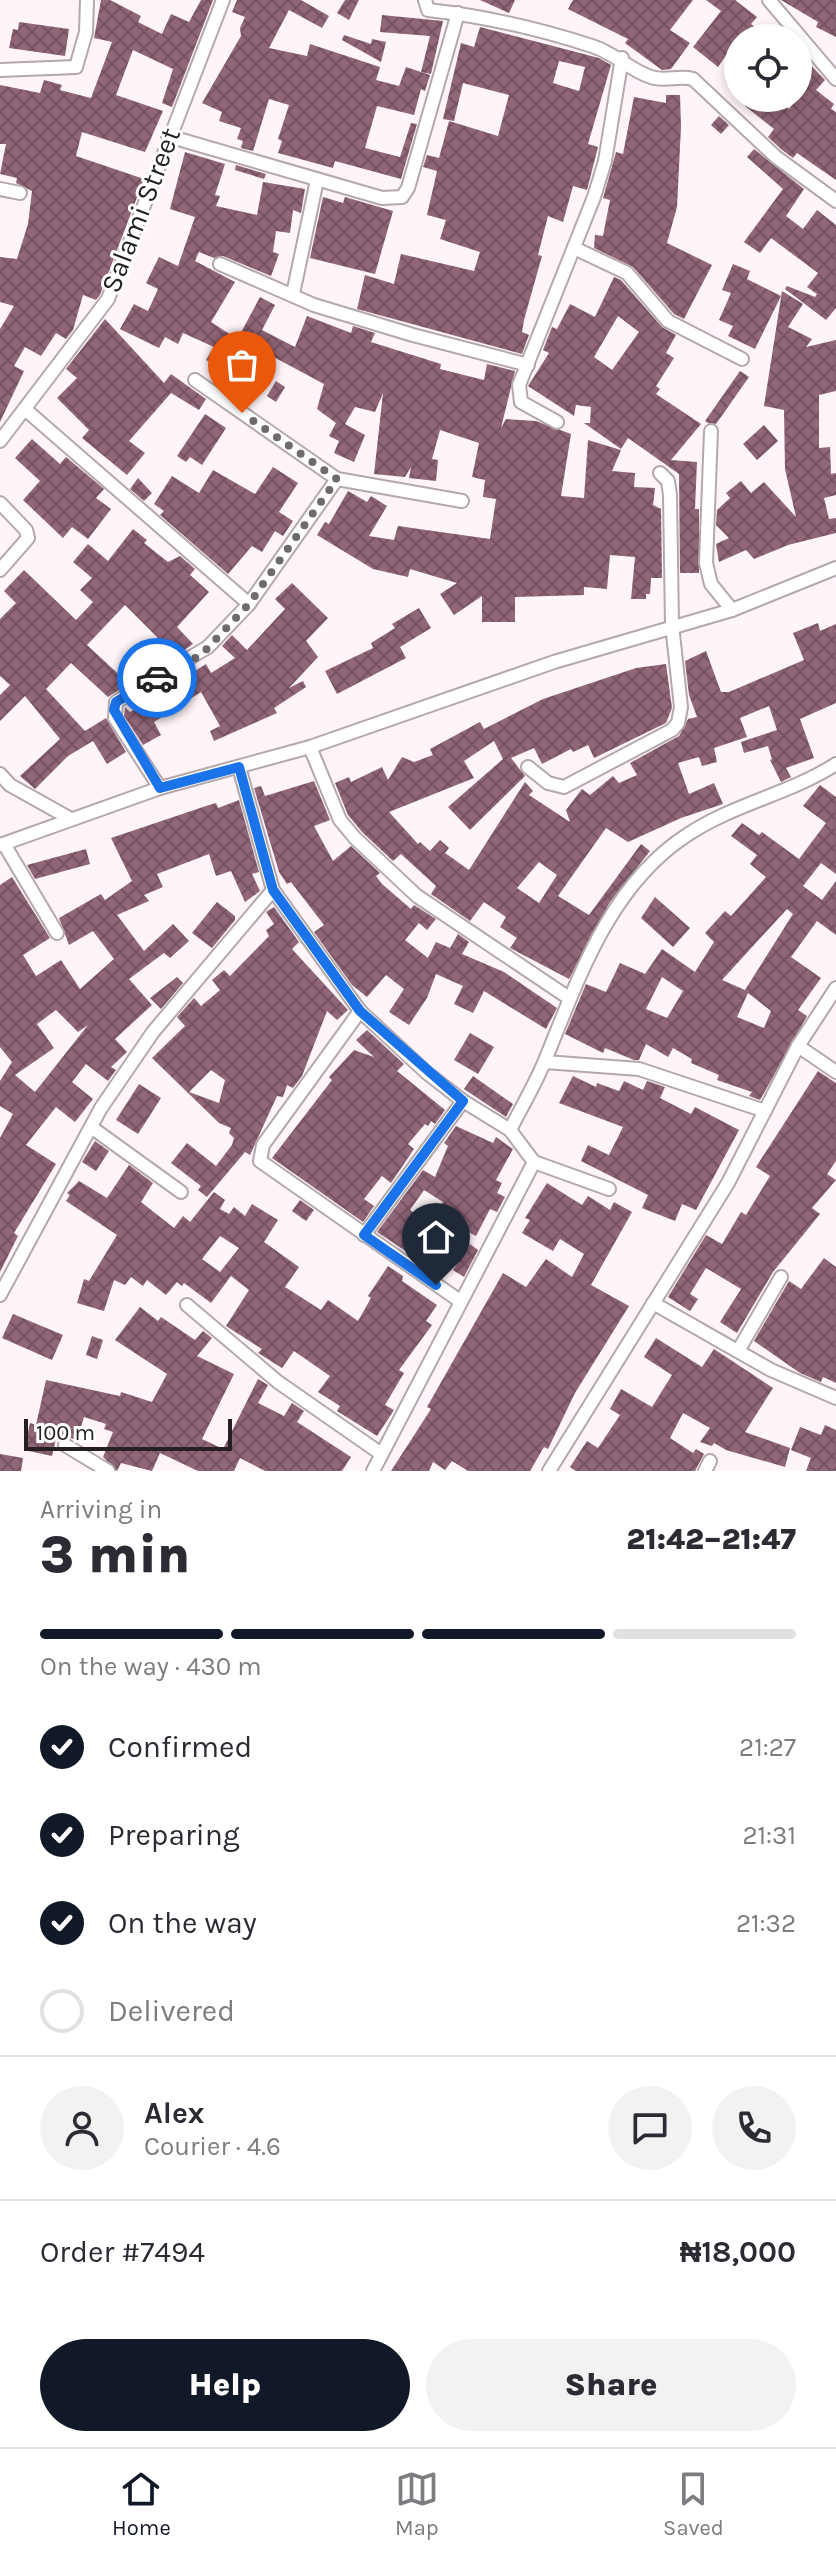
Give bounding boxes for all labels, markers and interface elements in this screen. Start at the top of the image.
map controls [724,24,812,112]
button: locate [724,24,812,112]
street label: Salami Street [94,123,187,297]
pin [208,331,276,413]
icon: bag [220,343,264,387]
courier [117,638,197,718]
icon: car [135,656,179,700]
pin [402,1203,470,1285]
icon: home [414,1215,458,1259]
scale bar [24,1415,232,1451]
text: 100 m [36,1420,95,1446]
text: Arriving in [40,1494,162,1525]
text: 21:42–21:47 [626,1521,796,1557]
text: 3 min [40,1524,190,1585]
text: On the way · 430 m [40,1651,262,1682]
icon: check [40,1725,84,1769]
text: Confirmed [108,1729,252,1765]
text: 21:27 [739,1732,796,1763]
icon: check [40,1813,84,1857]
text: Preparing [108,1817,240,1853]
text: 21:31 [742,1820,796,1851]
icon: check [40,1901,84,1945]
text: On the way [108,1905,257,1941]
text: 21:32 [736,1908,796,1939]
text: Delivered [108,1993,235,2029]
button: person [40,2086,124,2170]
button: chat [608,2086,692,2170]
button: phone [712,2086,796,2170]
text: Alex [144,2095,204,2131]
text: Courier · 4.6 [144,2131,281,2162]
text: Order #7494 [40,2234,205,2270]
text: ₦18,000 [680,2234,796,2270]
button: Help [40,2339,410,2431]
button: Share [426,2339,796,2431]
tab: Home [112,2467,171,2541]
tab: Map [395,2467,439,2541]
tab: Saved [663,2467,724,2541]

